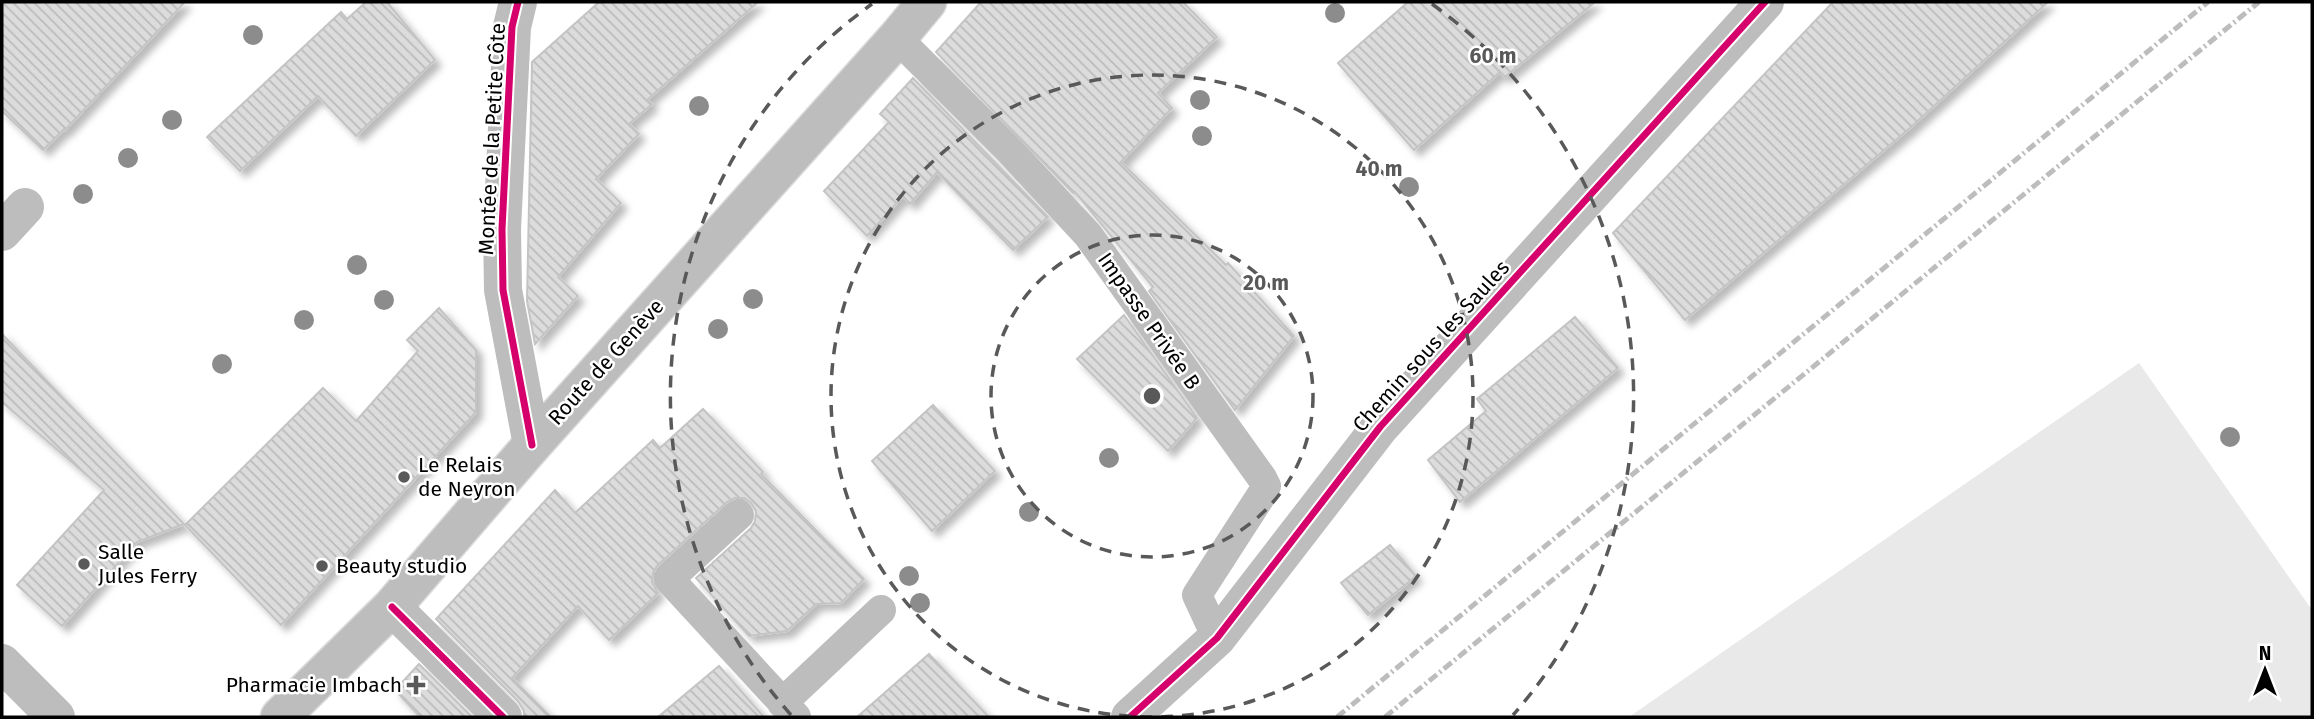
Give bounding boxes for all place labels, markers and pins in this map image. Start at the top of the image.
centre of rings [1140,384,1164,408]
place label: Le Relais de Neyron [418,452,516,502]
marker: Le Relais de Neyron [396,469,412,485]
place label: Salle Jules Ferry [98,539,198,589]
place label: Beauty studio [336,553,467,579]
marker: Salle Jules Ferry [76,556,92,572]
marker: Beauty studio [314,558,330,574]
place label: Pharmacie Imbach [226,672,402,698]
marker: Pharmacie Imbach [408,677,424,693]

